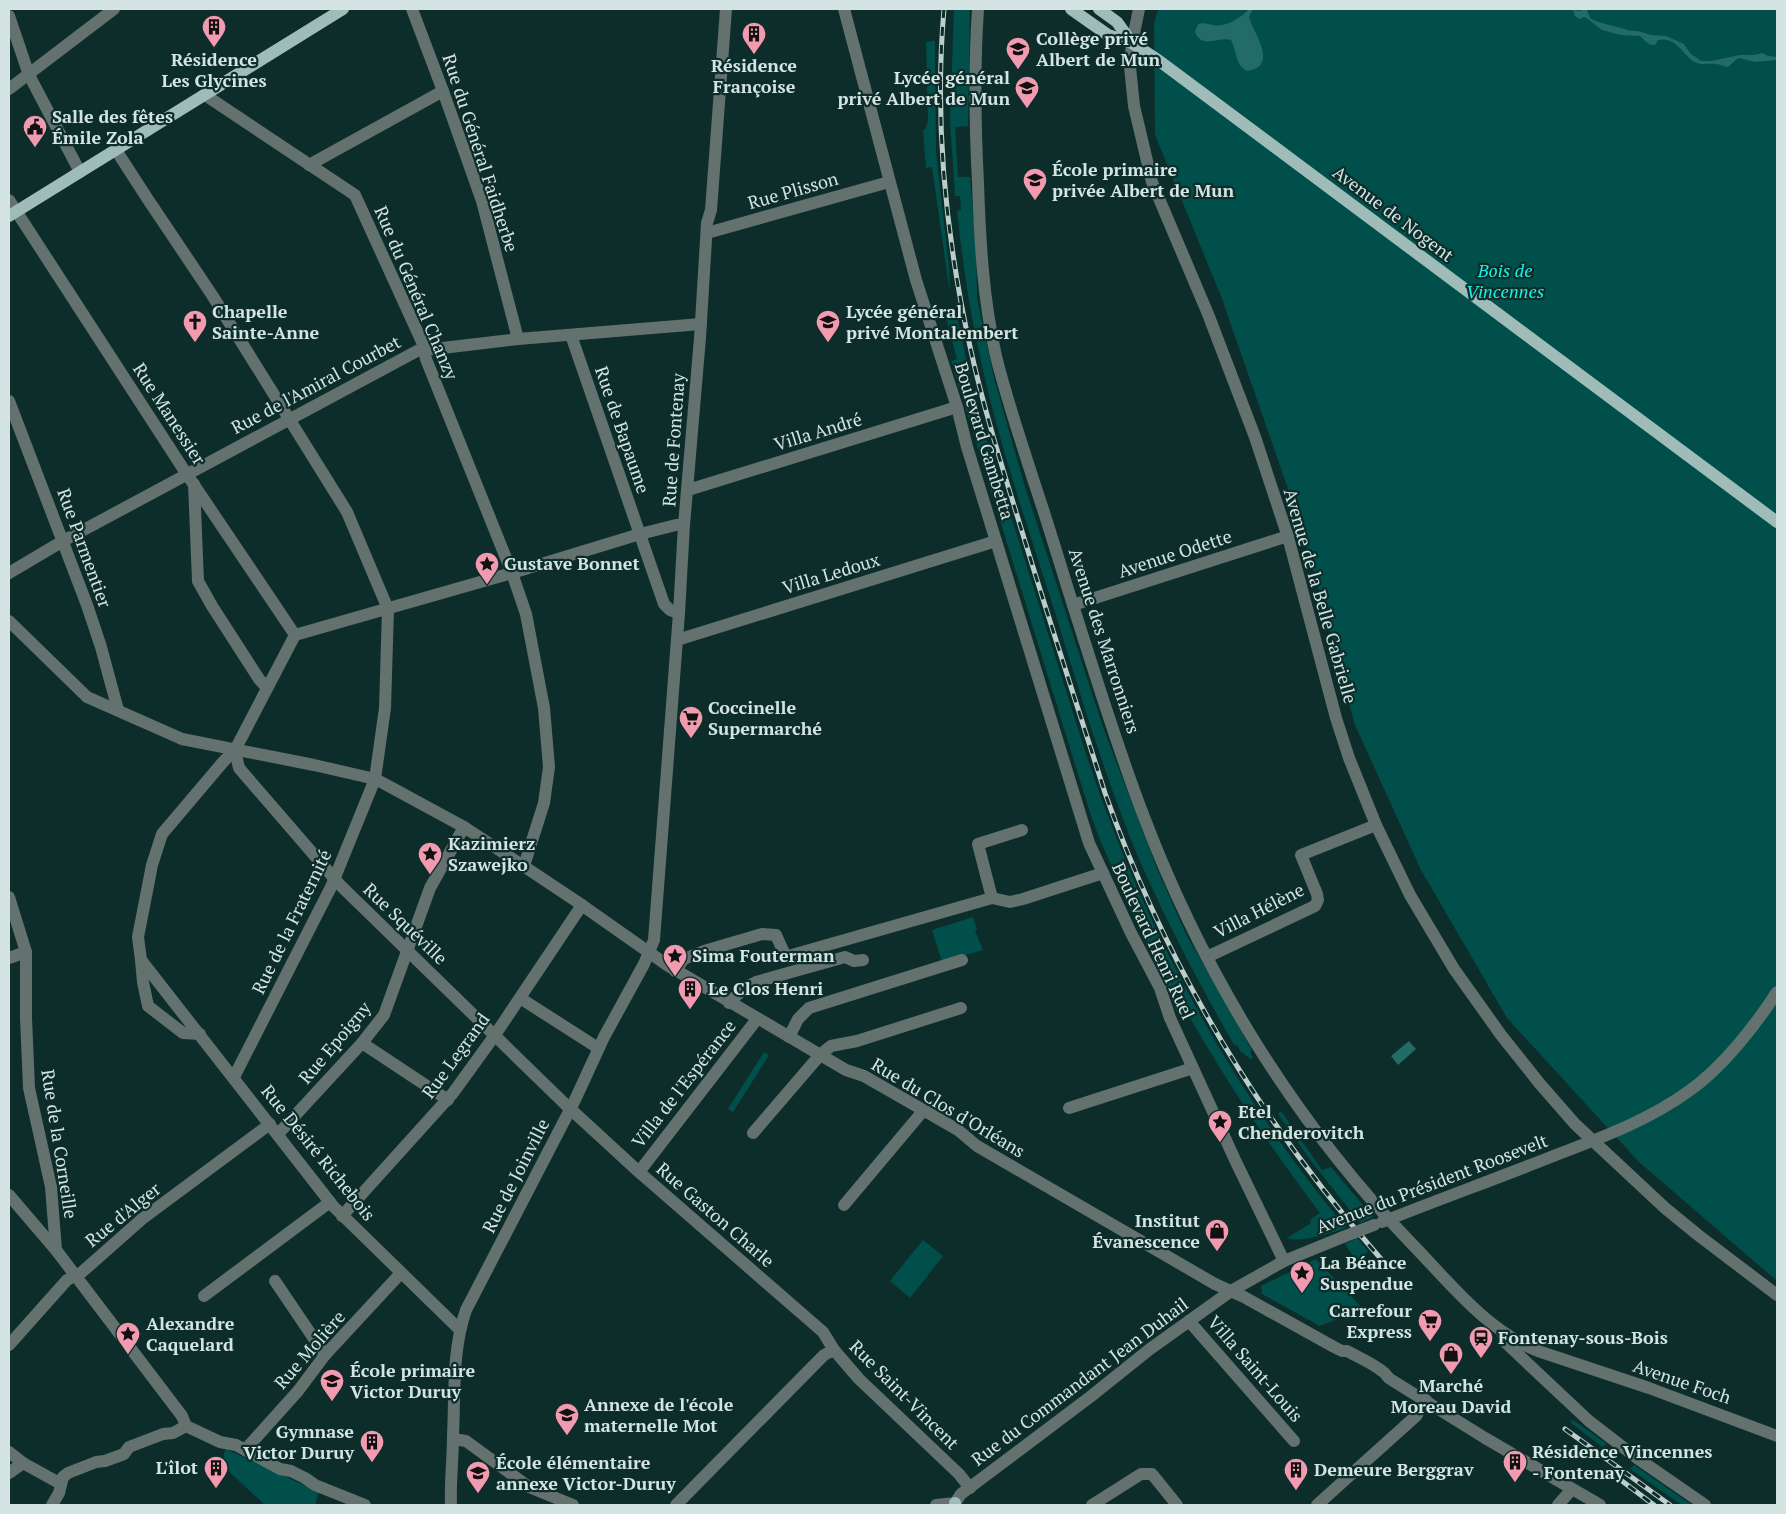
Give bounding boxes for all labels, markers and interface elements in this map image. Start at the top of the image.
building icon: Résidence Les Glycines [201,14,227,48]
building icon: Résidence Françoise [741,21,767,55]
place label: Collège privé Albert de Mun [1036,26,1160,71]
school or university icon: Collège privé Albert de Mun [1005,36,1031,70]
place label: Résidence Les Glycines [161,47,267,92]
street label: Rue du Général Faidherbe [438,51,524,255]
place label: Résidence Françoise [711,53,797,98]
place label: Lycée général privé Albert de Mun [838,65,1010,110]
school or university icon: Lycée général privé Albert de Mun [1014,75,1040,109]
place label: Salle des fêtes Émile Zola [52,104,173,149]
public building icon: Salle des fêtes Émile Zola [22,114,48,148]
place label: École primaire privée Albert de Mun [1052,157,1235,202]
street label: Avenue de Nogent [1328,160,1459,267]
street label: Rue Plisson [745,166,841,214]
school or university icon: École primaire privée Albert de Mun [1022,167,1048,201]
street label: Rue du Général Chanzy [369,202,465,384]
park label: Bois de Vincennes [1466,258,1544,303]
place label: Chapelle Sainte-Anne [212,299,320,344]
place label: Lycée général privé Montalembert [846,299,1018,344]
church icon: Chapelle Sainte-Anne [182,309,208,343]
school or university icon: Lycée général privé Montalembert [815,309,841,343]
street label: Rue de l'Amiral Courbet [227,329,405,439]
street label: Rue Manessier [128,358,212,469]
street label: Boulevard Gambetta [950,359,1020,522]
street label: Rue de Bapaume [590,363,656,496]
street label: Rue de Fontenay [656,372,690,507]
street label: Villa André [771,406,865,456]
street label: Rue Parmentier [52,485,118,611]
street label: Avenue de la Belle Gabrielle [1279,485,1363,706]
street label: Avenue Odette [1115,523,1235,583]
street label: Avenue des Marronniers [1064,545,1146,736]
street label: Villa Ledoux [779,547,883,599]
place icon: Gustave Bonnet [474,551,500,585]
place label: Gustave Bonnet [504,551,640,575]
place label: Coccinelle Supermarché [708,695,822,740]
supermarket icon: Coccinelle Supermarché [678,705,704,739]
place label: Kazimierz Szawejko [448,831,535,876]
place icon: Kazimierz Szawejko [417,841,443,875]
street label: Rue de la Fraternité [246,845,336,998]
street label: Boulevard Henri Ruel [1107,858,1201,1023]
street label: Rue Squéville [358,877,453,970]
street label: Villa Hélène [1209,877,1308,943]
place icon: Sima Fouterman [662,943,688,977]
place label: Sima Fouterman [692,943,835,967]
building icon: Le Clos Henri [677,976,703,1010]
place label: Le Clos Henri [708,976,823,1000]
street label: Rue Epoigny [293,995,376,1089]
street label: Rue Legrand [416,1008,494,1103]
street label: Villa de l'Espérance [626,1014,741,1152]
street label: Rue du Clos d'Orléans [867,1052,1030,1162]
street label: Rue de la Corneille [36,1068,84,1220]
street label: Rue Désiré Richebois [256,1079,381,1225]
place label: Etel Chenderovitch [1238,1099,1365,1144]
place icon: Etel Chenderovitch [1207,1109,1233,1143]
street label: Rue de Joinville [476,1114,554,1237]
street label: Avenue du Président Roosevelt [1312,1128,1551,1238]
street label: Rue Gaston Charle [652,1156,780,1272]
street label: Rue d'Alger [80,1176,165,1252]
place label: Institut Évanescence [1092,1208,1200,1253]
shop icon: Institut Évanescence [1204,1218,1230,1252]
place label: La Béance Suspendue [1320,1250,1414,1295]
place icon: La Béance Suspendue [1289,1260,1315,1294]
street label: Rue du Commandant Jean Duhail [966,1292,1193,1471]
place label: Carrefour Express [1329,1298,1412,1343]
street label: Rue Molière [268,1305,350,1394]
supermarket icon: Carrefour Express [1417,1308,1443,1342]
street label: Villa Saint-Louis [1203,1310,1309,1427]
place label: Alexandre Caquelard [146,1311,235,1356]
place icon: Alexandre Caquelard [115,1321,141,1355]
station icon: Fontenay-sous-Bois [1468,1325,1494,1359]
place label: Fontenay-sous-Bois [1498,1325,1668,1349]
street label: Rue Saint-Vincent [845,1334,965,1454]
shop icon: Marché Moreau David [1438,1341,1464,1375]
street label: Avenue Foch [1630,1353,1735,1409]
place label: École primaire Victor Duruy [350,1358,476,1403]
school or university icon: École primaire Victor Duruy [319,1368,345,1402]
place label: Marché Moreau David [1391,1373,1512,1418]
place label: Annexe de l'école maternelle Mot [584,1392,734,1437]
school or university icon: Annexe de l'école maternelle Mot [554,1402,580,1436]
place label: Gymnase Victor Duruy [243,1419,354,1464]
building icon: Gymnase Victor Duruy [359,1429,385,1463]
place label: Résidence Vincennes - Fontenay [1532,1439,1713,1484]
building icon: Résidence Vincennes - Fontenay [1502,1449,1528,1483]
place label: École élémentaire annexe Victor-Duruy [496,1450,676,1495]
place label: L'îlot [156,1455,198,1479]
building icon: L'îlot [203,1455,229,1489]
building icon: Demeure Berggrav [1283,1457,1309,1491]
place label: Demeure Berggrav [1314,1457,1474,1481]
school or university icon: École élémentaire annexe Victor-Duruy [465,1460,491,1494]

